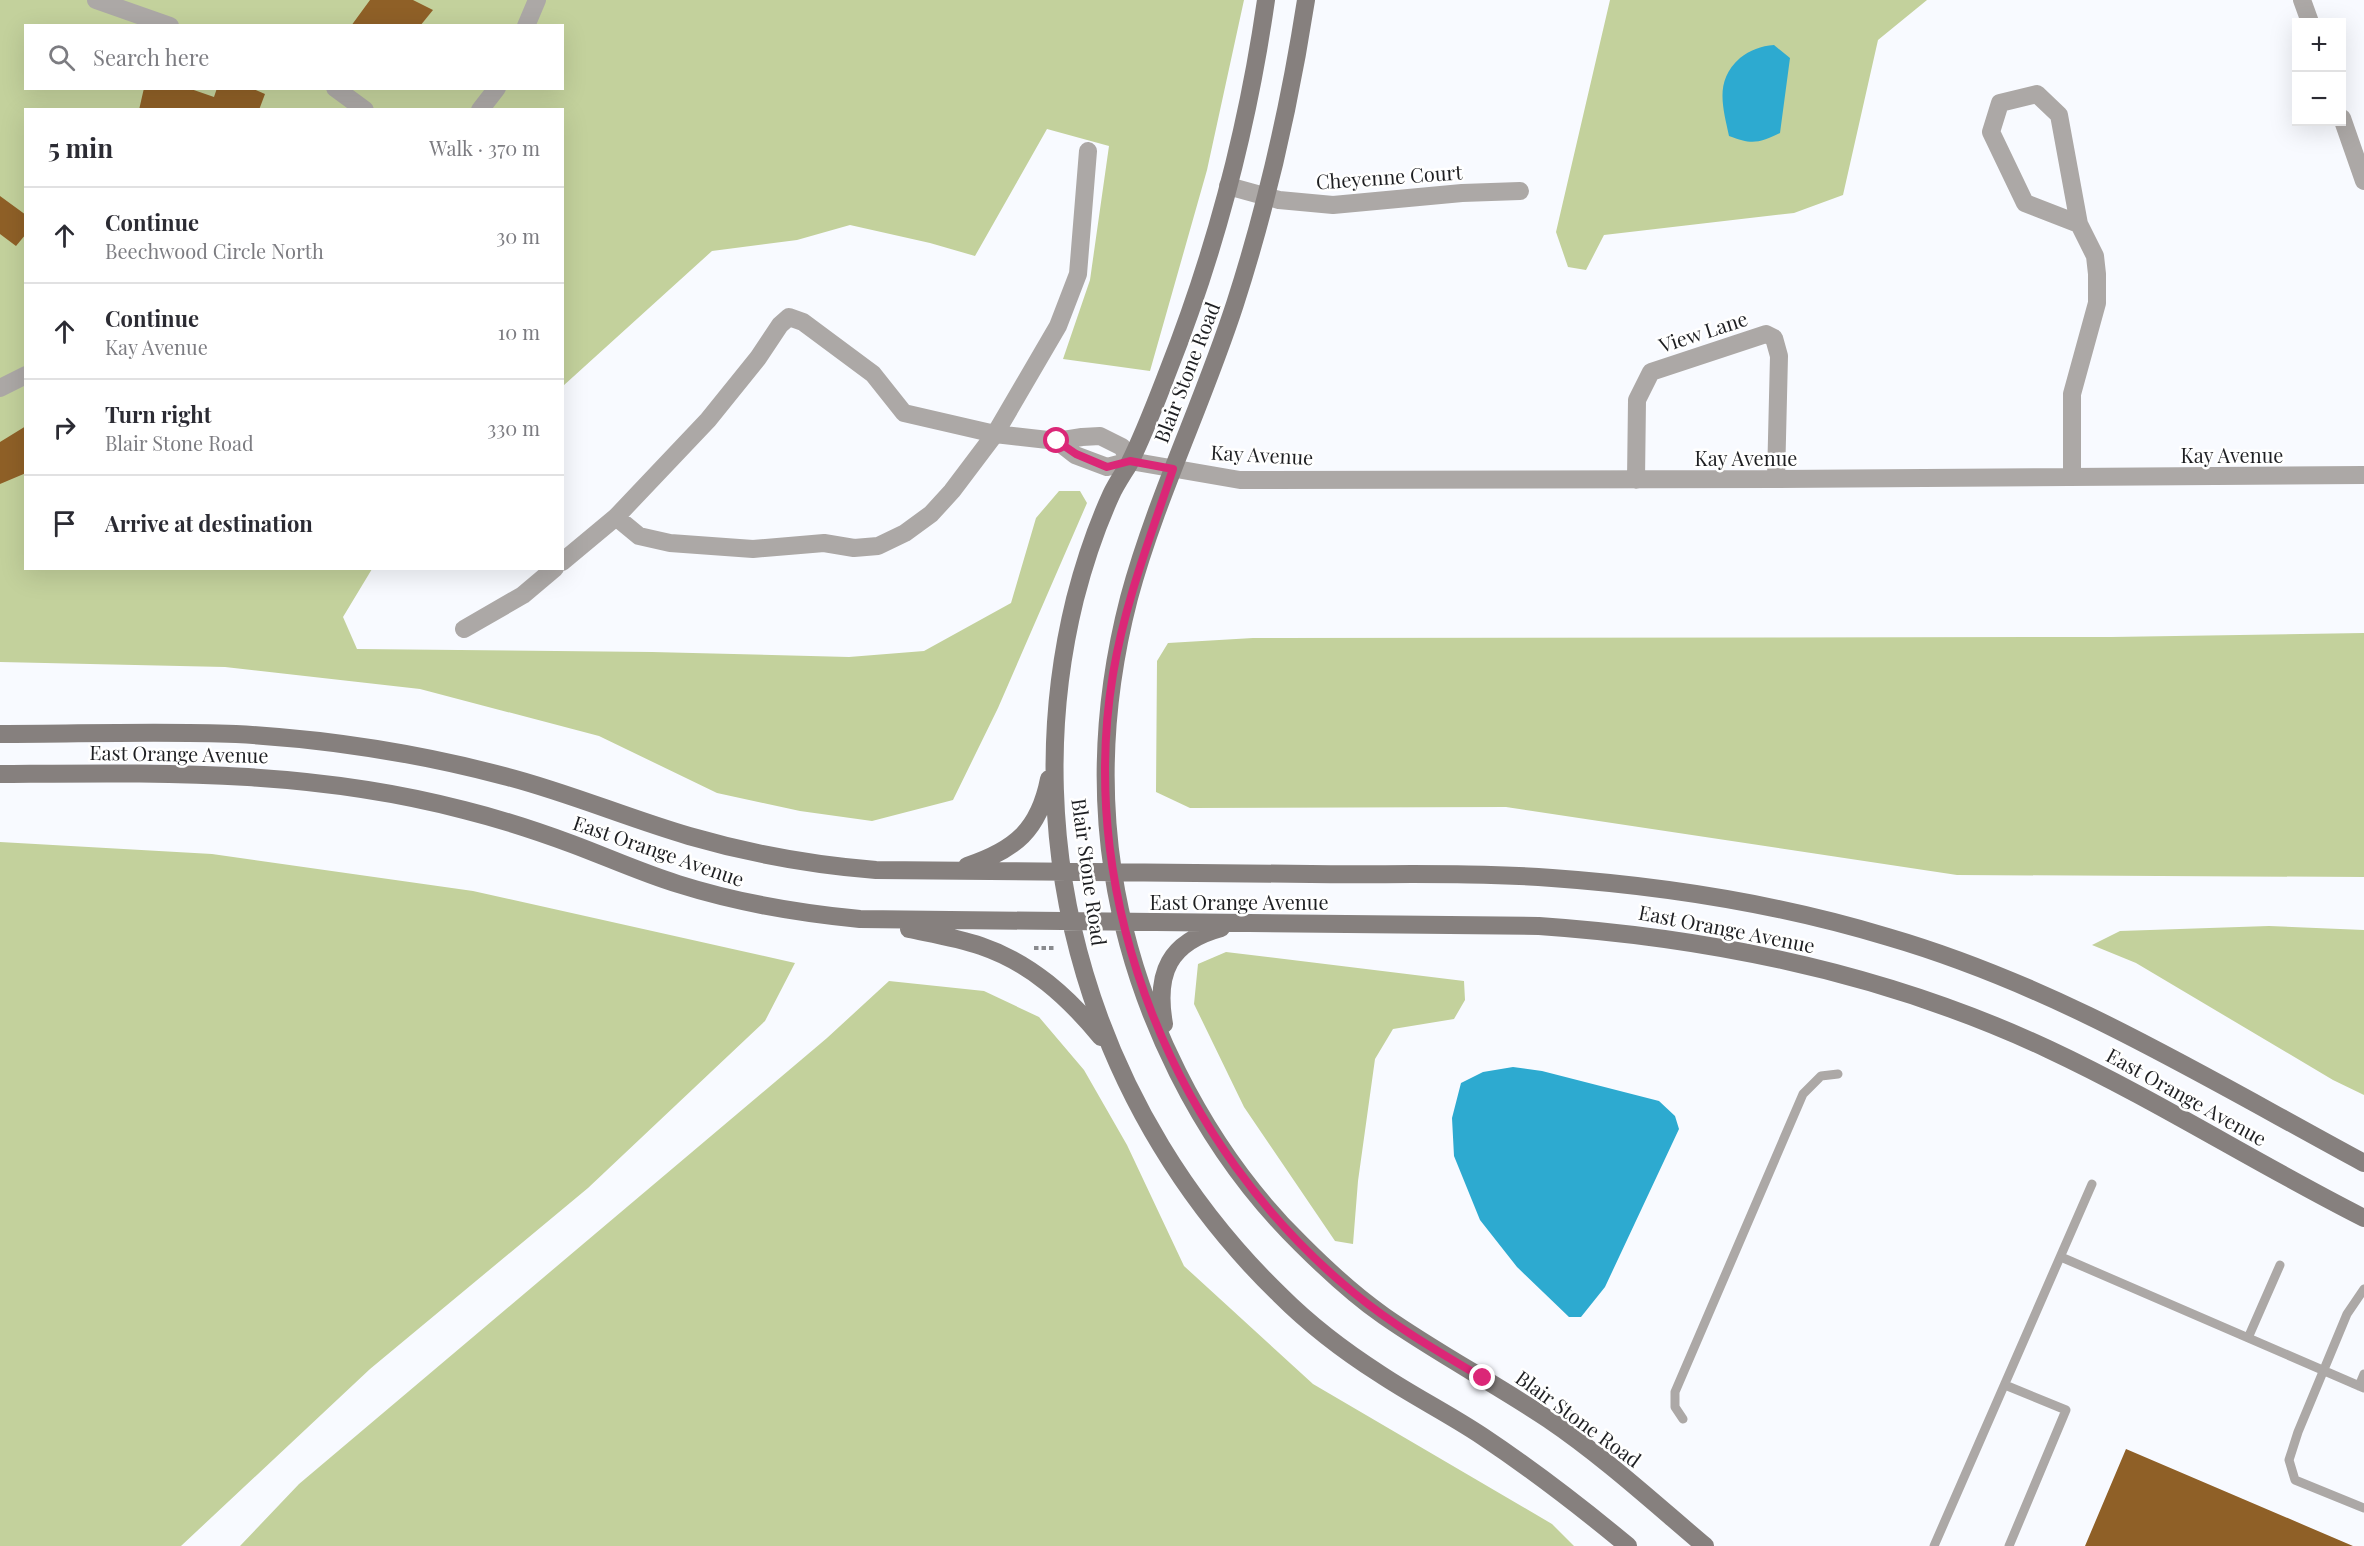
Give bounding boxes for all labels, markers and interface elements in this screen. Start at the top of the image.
map controls [2292,18,2346,126]
button: + [2292,18,2346,72]
search box [24,24,564,90]
icon: search [45,41,78,74]
text: Search here [93,42,209,72]
button: − [2292,72,2346,126]
text: 5 min [48,130,113,165]
text: Walk · 370 m [429,134,540,161]
street label: Cheyenne Court [1315,157,1464,195]
text: Continue [105,207,199,237]
icon: ahead [48,219,81,252]
text: 30 m [496,222,540,249]
text: Beechwood Circle North [105,237,324,264]
street label: Blair Stone Road [1147,297,1225,446]
text: Continue [105,303,199,333]
street label: View Lane [1654,304,1751,358]
icon: ahead [48,315,81,348]
text: 10 m [498,318,540,345]
text: Kay Avenue [105,333,208,360]
text: Turn right [105,399,211,429]
icon: right [48,411,81,444]
text: 330 m [487,414,540,441]
route start [1043,427,1069,453]
text: Blair Stone Road [105,429,254,456]
street label: Kay Avenue [1210,438,1314,470]
street label: Kay Avenue [2181,441,2283,468]
street label: Kay Avenue [1695,444,1797,471]
icon: arrive [48,507,81,540]
text: Arrive at destination [105,508,313,538]
street label: East Orange Avenue [89,738,269,768]
street label: Blair Stone Road [1066,797,1114,948]
street label: East Orange Avenue [570,808,748,892]
street label: East Orange Avenue [1150,888,1329,915]
street label: East Orange Avenue [1637,898,1817,958]
street label: East Orange Avenue [2102,1041,2272,1151]
street label: Blair Stone Road [1511,1363,1647,1473]
route end [1469,1364,1495,1390]

